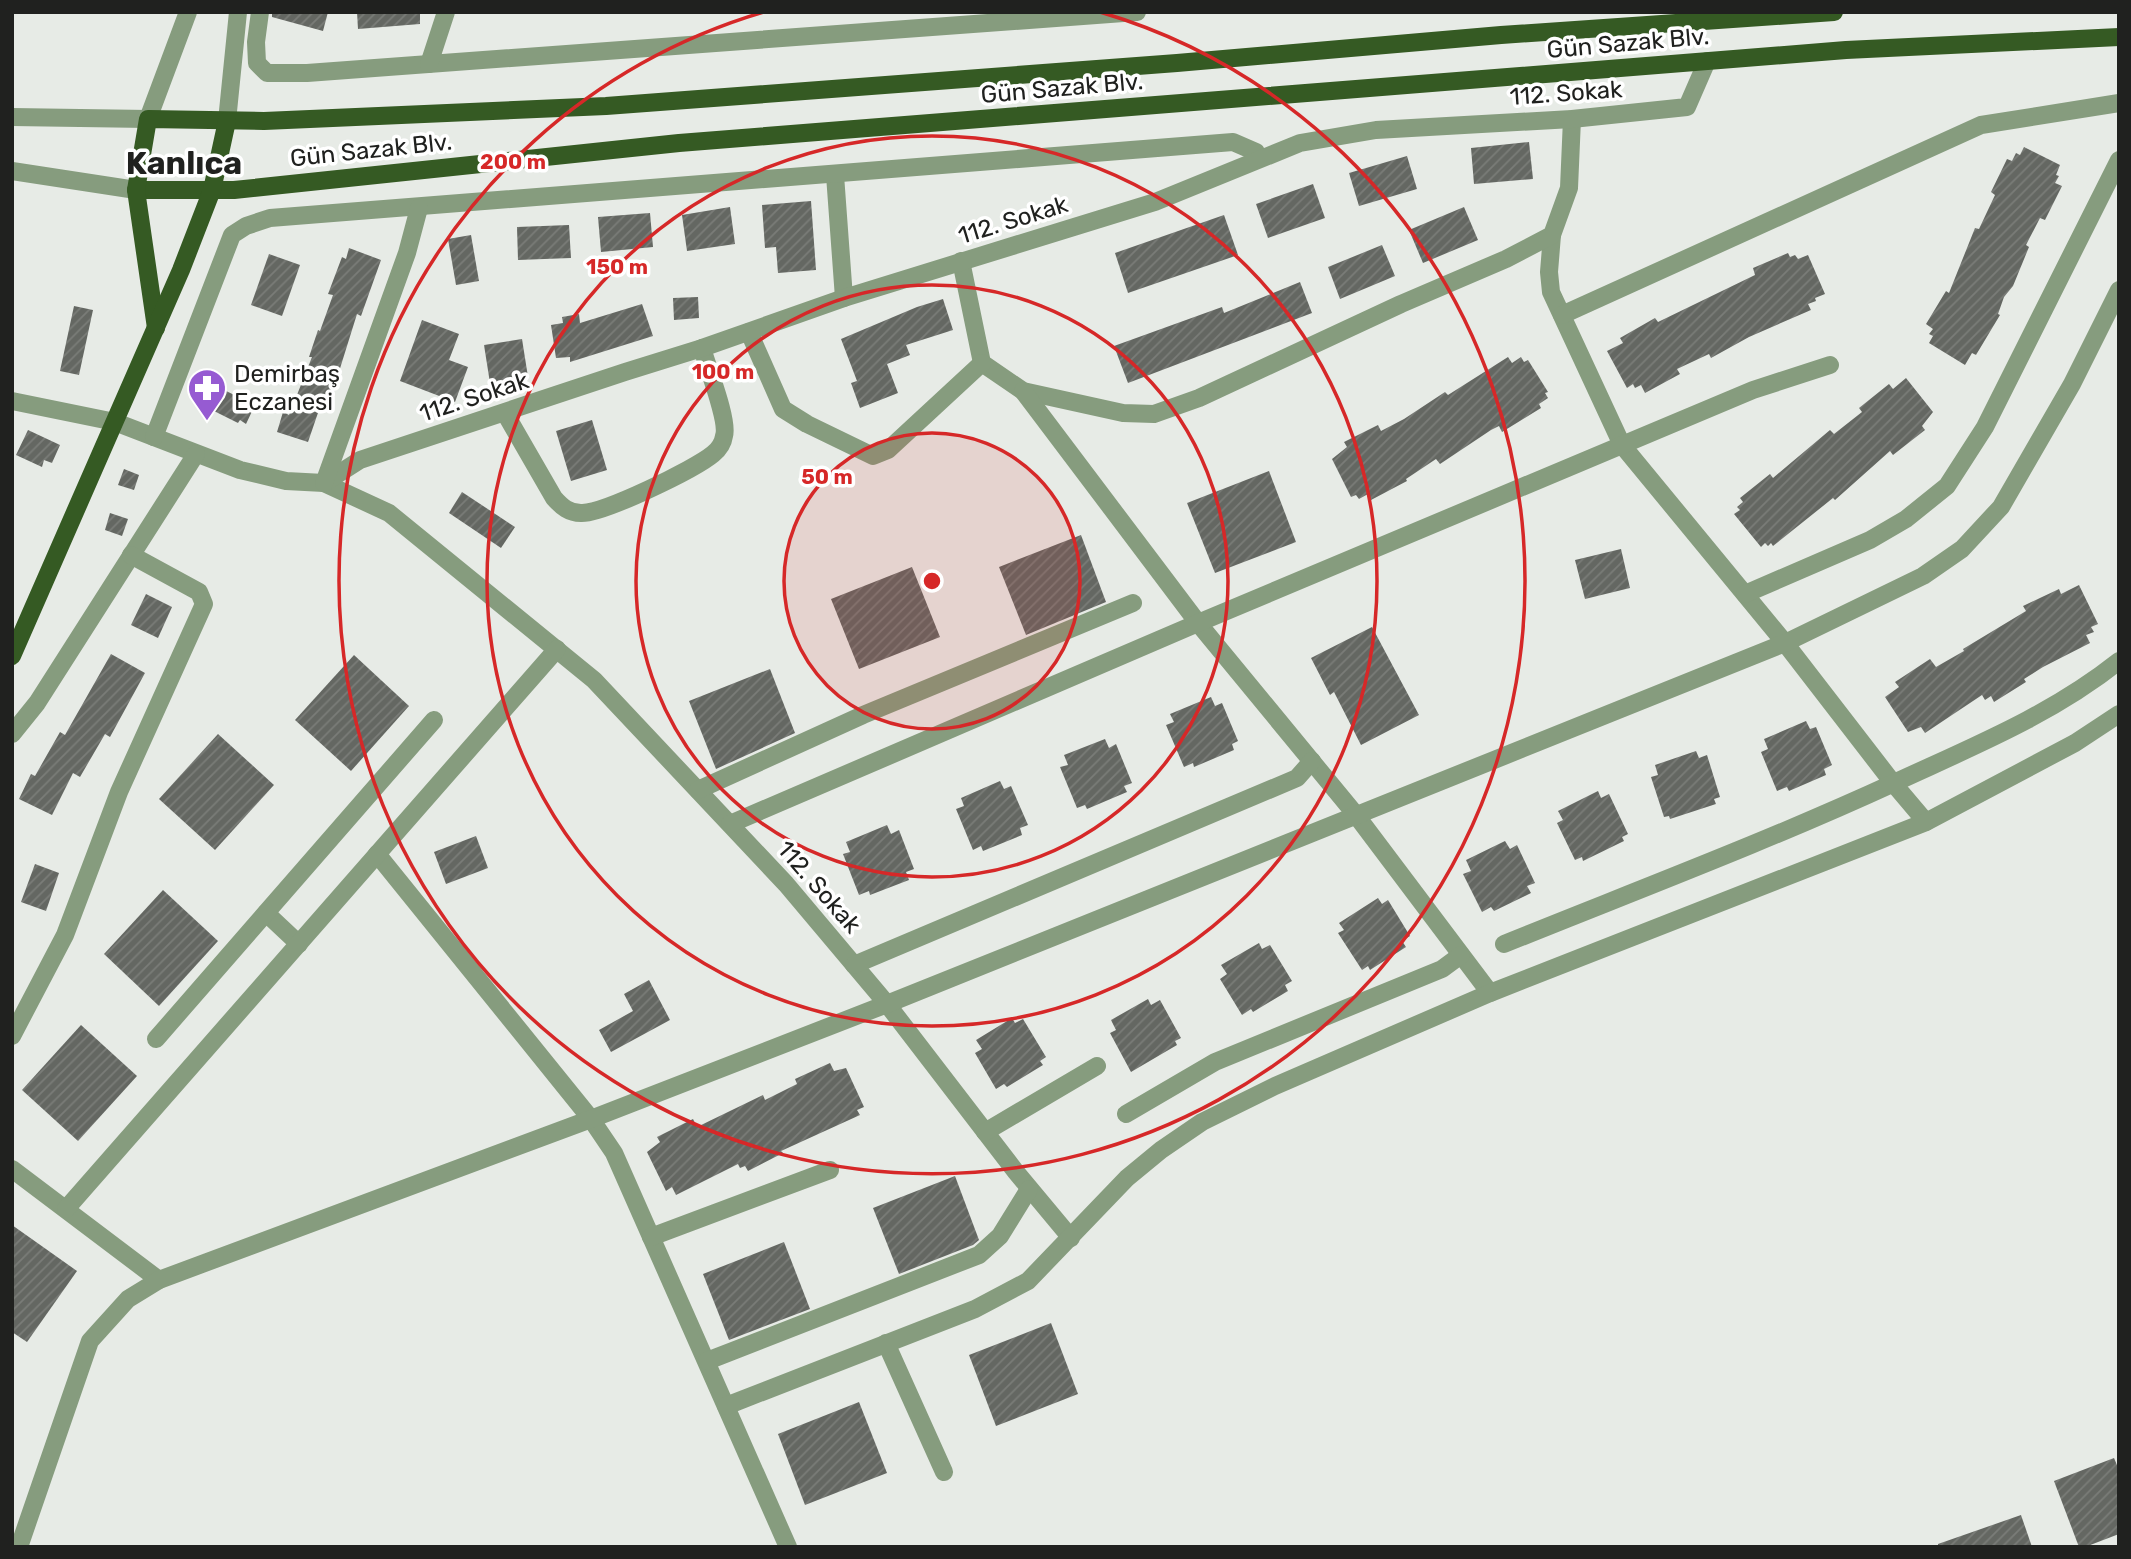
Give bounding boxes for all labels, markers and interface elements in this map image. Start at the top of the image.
street label: Gün Sazak Blv. [1546,22,1710,64]
street label: Gün Sazak Blv. [980,67,1144,109]
street label: 112. Sokak [1509,75,1624,111]
street label: Gün Sazak Blv. [289,128,453,172]
district label: Kanlıca [126,144,242,182]
text: 200 m [480,149,546,174]
street label: 112. Sokak [955,190,1072,250]
text: 150 m [586,254,648,279]
text: 100 m [692,359,754,384]
place label: Demirbaş Eczanesi [234,360,340,416]
street label: 112. Sokak [416,366,533,428]
pharmacy icon: Demirbaş Eczanesi [186,367,228,422]
text: 50 m [801,464,853,489]
centre of rings [920,569,944,593]
street label: 112. Sokak [771,835,867,939]

